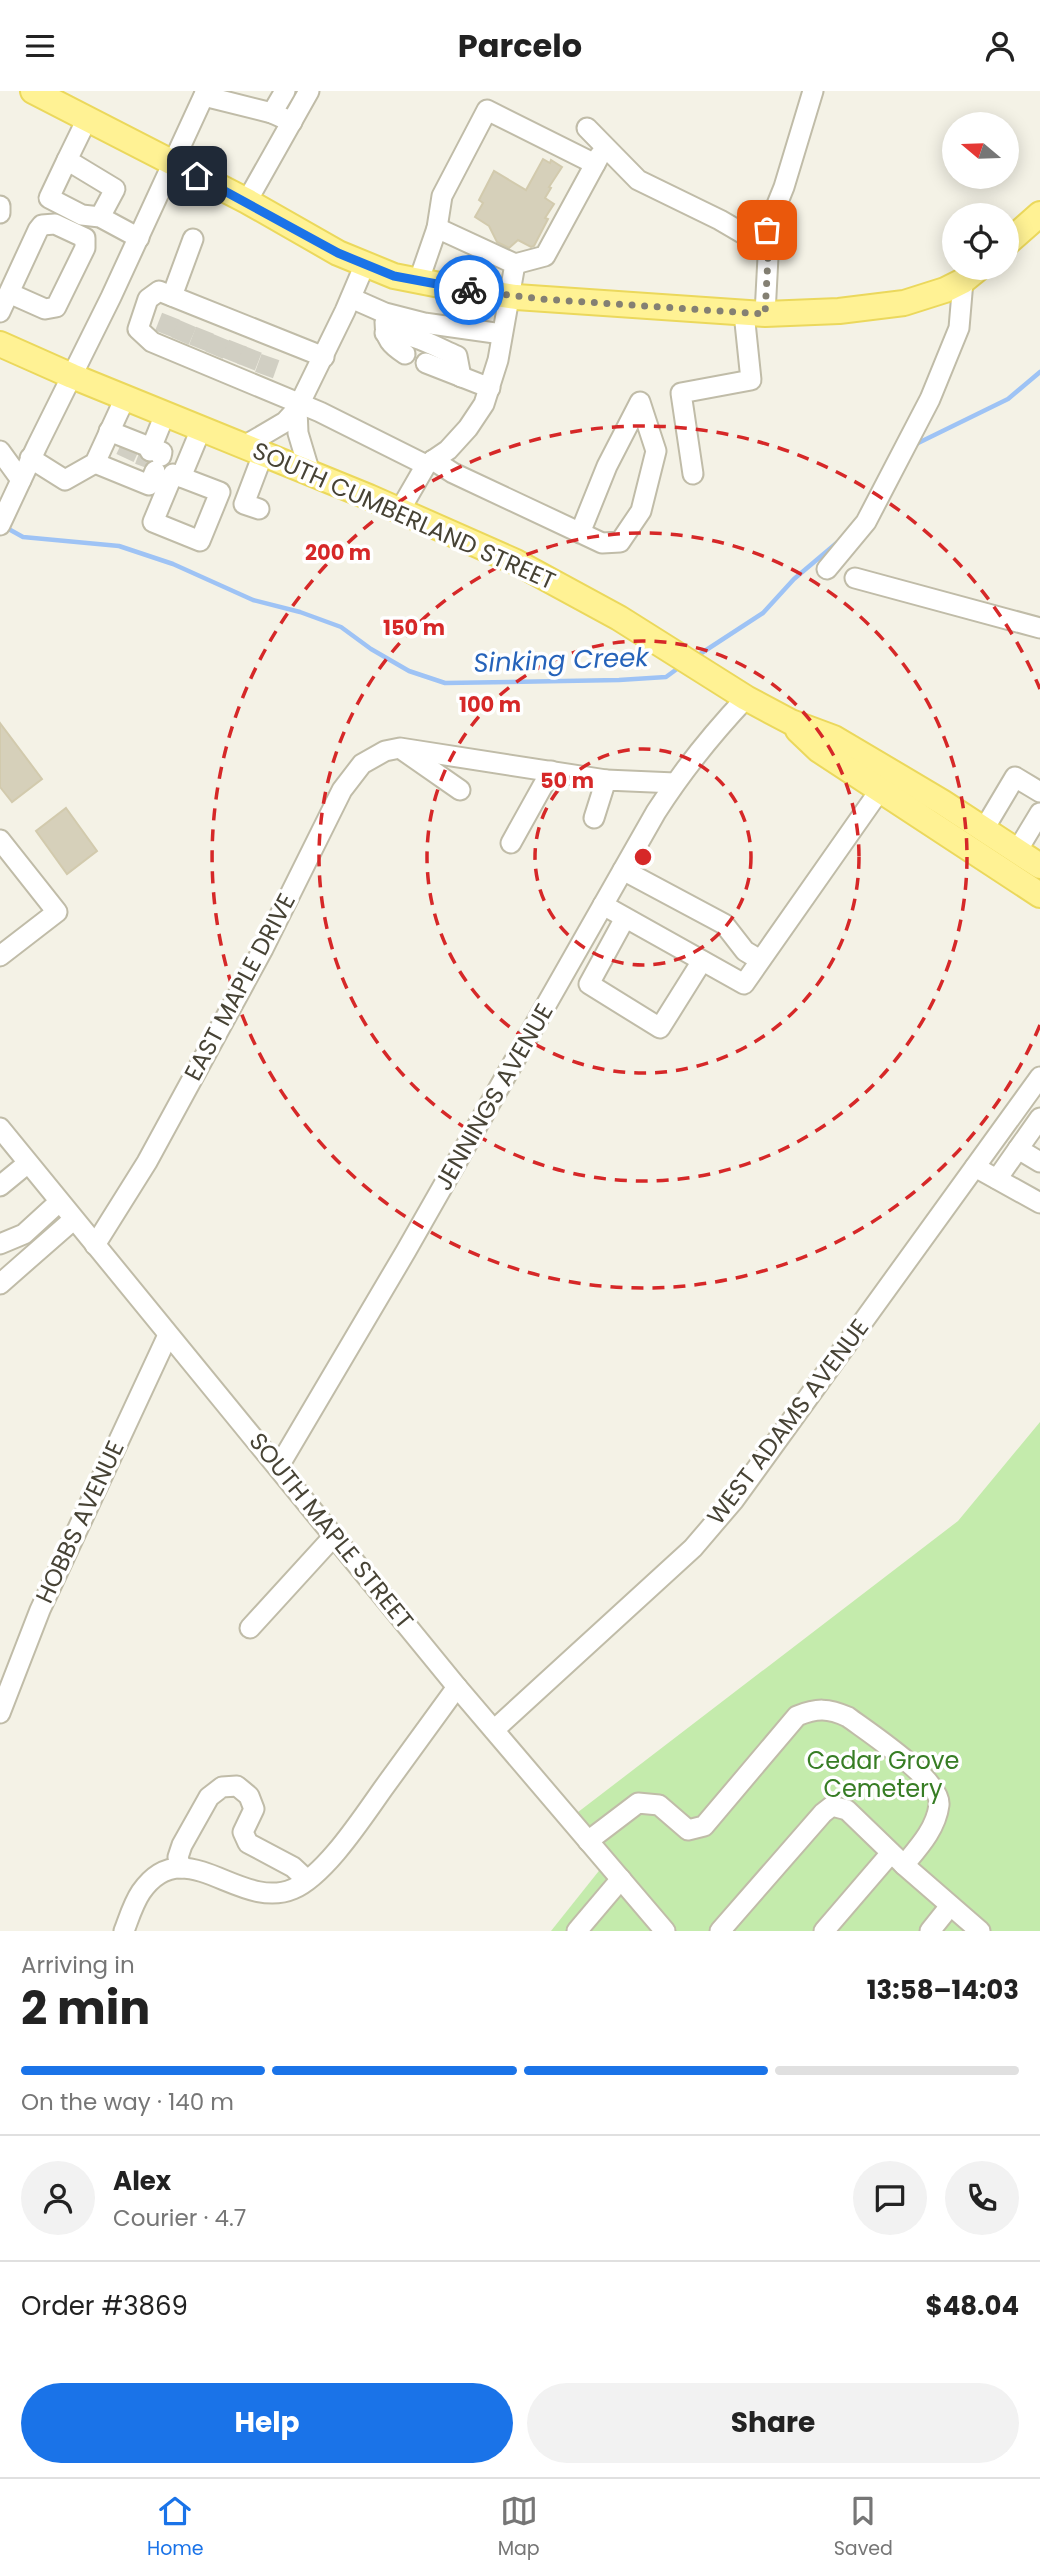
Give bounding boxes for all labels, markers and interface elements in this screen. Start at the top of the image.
text: Parcelo [458,23,582,68]
icon: menu [21,27,59,65]
icon: person [981,27,1019,65]
north arrow [942,112,1018,189]
map controls [942,112,1019,280]
pin [167,146,227,206]
icon: home [178,157,216,195]
pin [737,200,797,260]
button: locate [942,203,1019,280]
icon: bag [748,211,786,249]
courier [434,255,504,325]
icon: bike [450,271,488,309]
street label: SOUTH CUMBERLAND STREET [248,434,561,597]
text: 200 m [305,538,371,567]
text: 150 m [383,613,445,642]
water label: Sinking Creek [473,639,651,681]
text: 100 m [459,690,521,719]
text: 50 m [540,766,594,795]
centre of rings [631,845,655,869]
street label: EAST MAPLE DRIVE [176,887,303,1086]
street label: JENNINGS AVENUE [427,997,561,1196]
street label: WEST ADAMS AVENUE [699,1312,876,1531]
street label: SOUTH MAPLE STREET [242,1425,421,1636]
street label: HOBBS AVENUE [28,1435,132,1608]
park label: Cedar Grove Cemetery [807,1744,959,1805]
text: Arriving in [21,1949,135,1981]
text: 13:58–14:03 [867,1972,1019,2008]
text: 2 min [21,1976,150,2040]
text: On the way · 140 m [21,2086,234,2118]
button: person [21,2161,95,2235]
button: chat [853,2161,927,2235]
button: phone [945,2161,1019,2235]
text: Alex [113,2163,171,2199]
text: Courier · 4.7 [113,2202,246,2234]
text: Order #3869 [21,2288,188,2324]
text: $48.04 [926,2288,1019,2324]
button: Help [21,2383,513,2463]
button: Share [527,2383,1019,2463]
tab: Home [147,2492,204,2563]
tab: Map [498,2492,540,2563]
tab: Saved [834,2492,893,2563]

